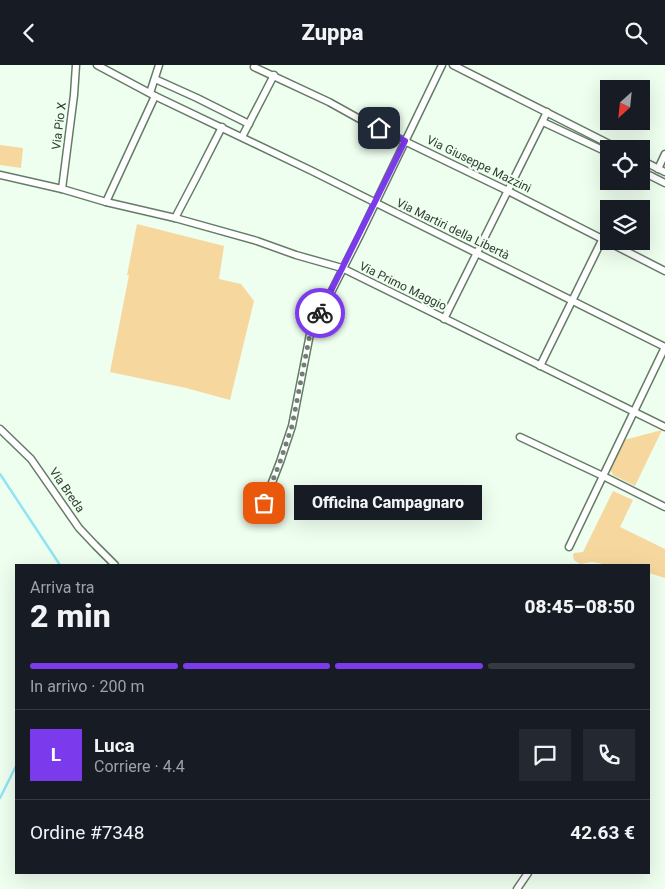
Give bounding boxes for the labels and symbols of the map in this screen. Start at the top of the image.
north arrow [600,80,650,130]
street label: Via Pio X [49,101,69,151]
pin [358,107,400,149]
street label: Via Giuseppe Mazzini [424,133,534,195]
street label: Via Martiri della Libertà [394,196,512,262]
street label: Via Primo Maggio [357,259,449,313]
courier [295,288,345,338]
street label: Via Breda [47,465,87,515]
pin [243,482,285,524]
callout: Officina Campagnaro [294,485,482,521]

